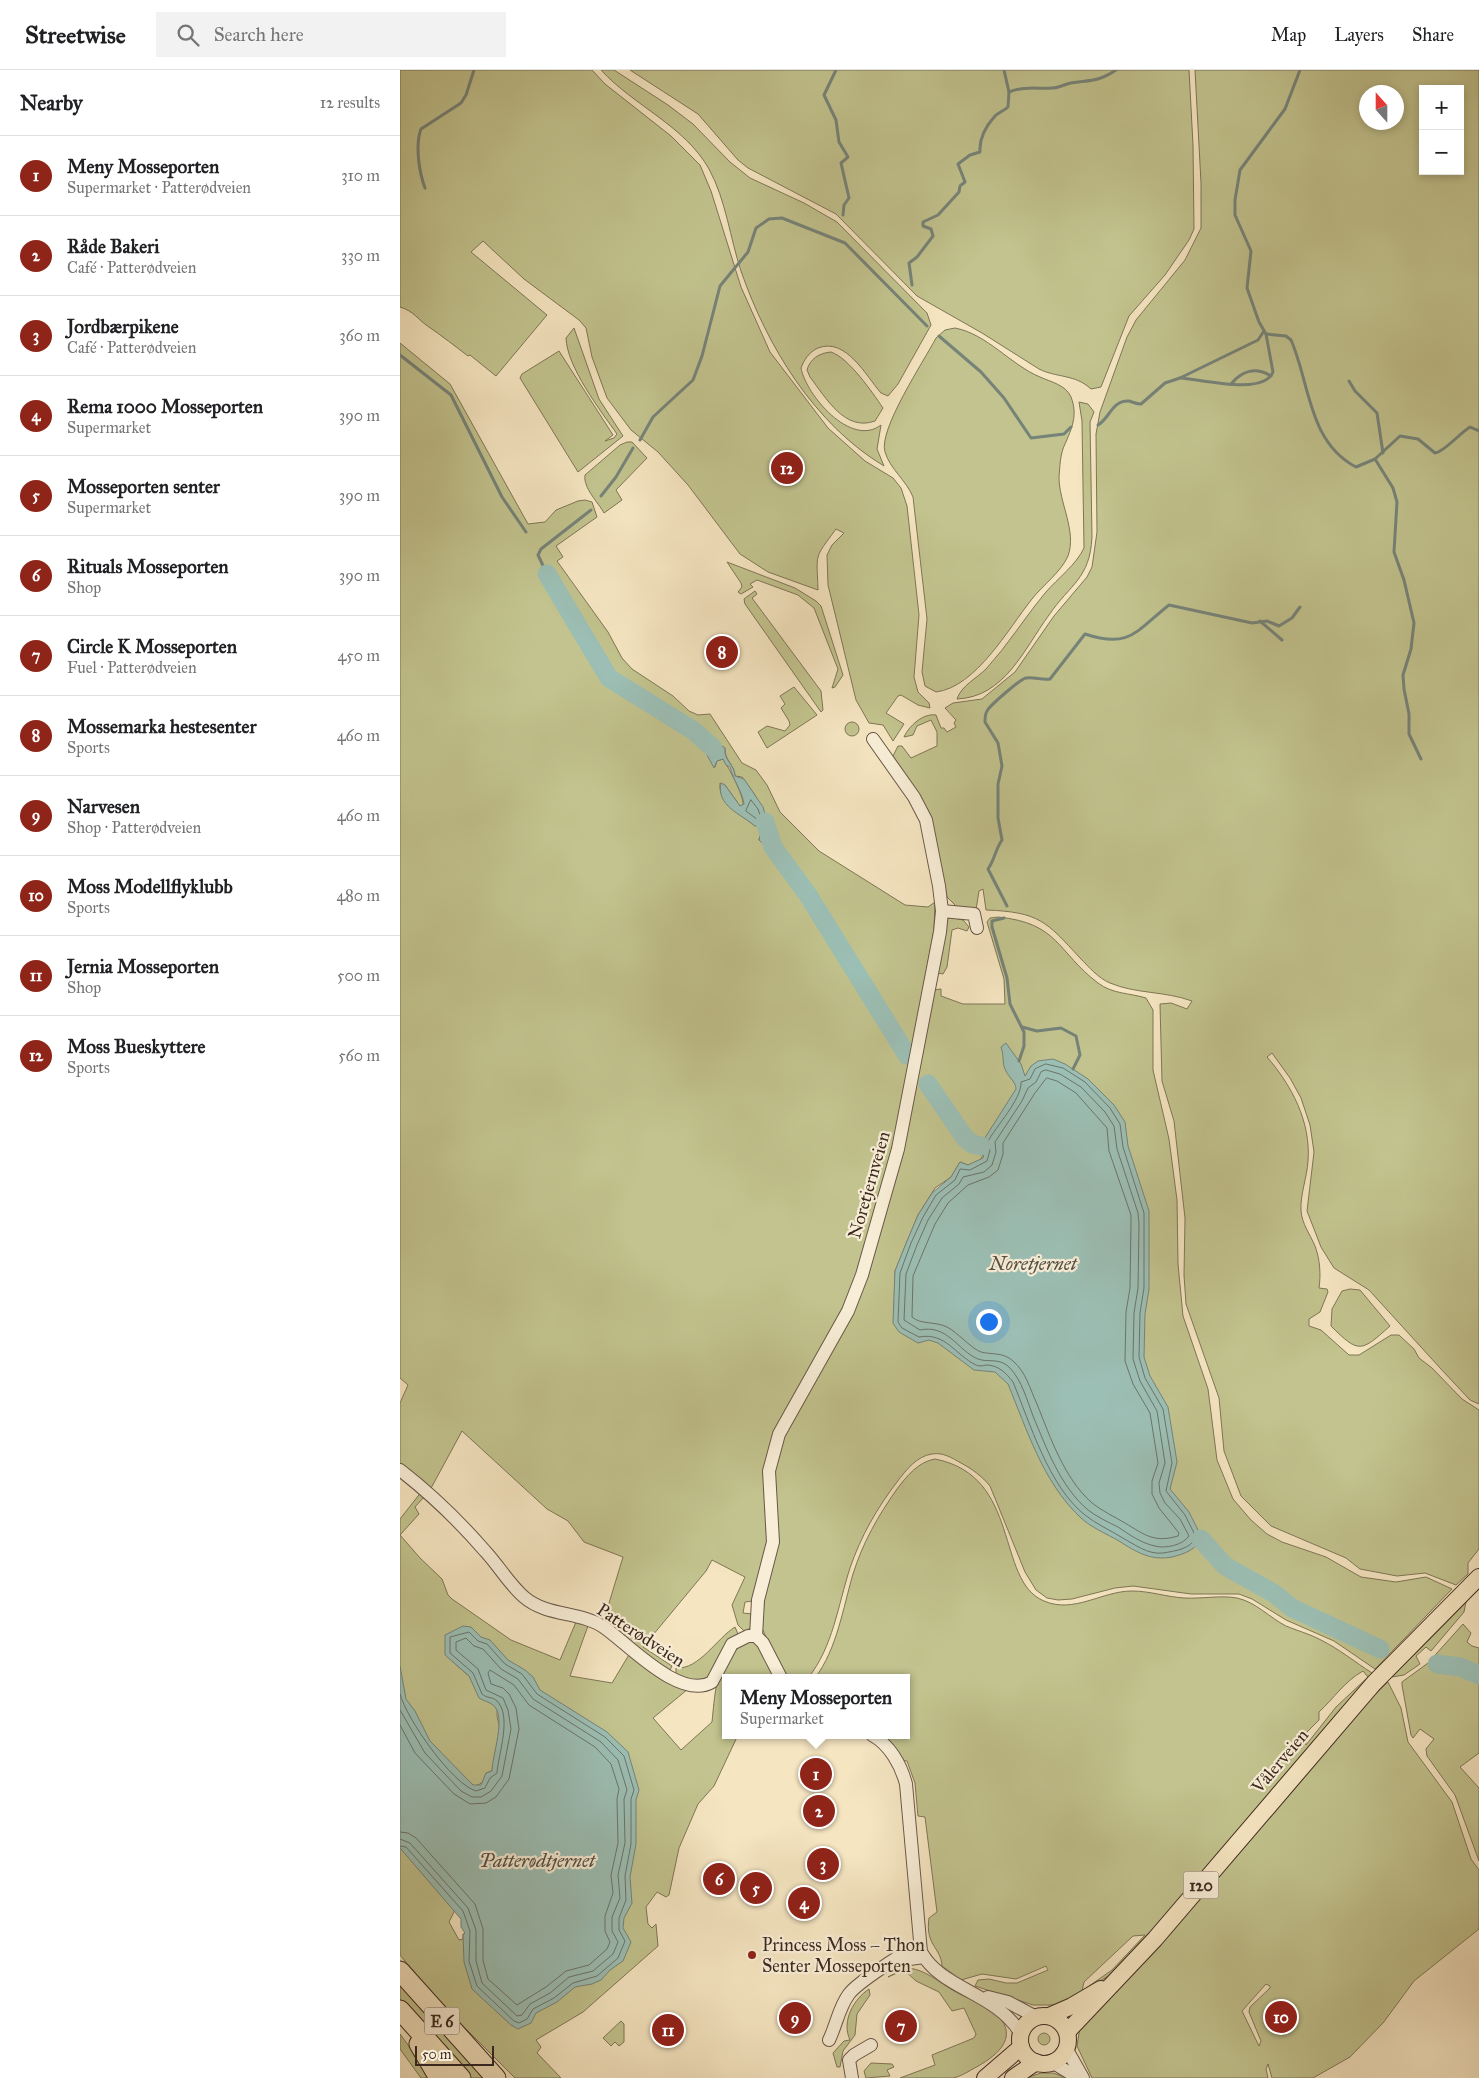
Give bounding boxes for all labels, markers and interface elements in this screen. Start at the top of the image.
search box [156,12,506,57]
text: Streetwise [25,20,126,50]
icon: search [174,21,202,49]
text: Search here [214,23,304,46]
text: Map [1271,24,1306,46]
text: Layers [1334,24,1384,46]
text: Share [1412,24,1454,46]
north arrow [1359,85,1404,130]
map controls [1419,85,1464,175]
button: + [1419,85,1464,130]
text: Nearby [20,90,83,116]
text: 12 results [320,93,380,112]
button: − [1419,130,1464,175]
text: Meny Mosseporten [67,155,219,178]
text: 1 [33,166,39,185]
text: 310 m [341,166,380,185]
text: Supermarket · Patterødveien [67,178,251,197]
text: Råde Bakeri [67,235,159,258]
text: 2 [32,246,40,265]
text: 330 m [341,246,380,265]
text: Café · Patterødveien [67,258,196,277]
text: Jordbærpikene [67,315,179,338]
text: 3 [33,326,39,345]
text: 360 m [339,326,380,345]
text: Café · Patterødveien [67,338,196,357]
text: Rema 1000 Mosseporten [67,395,263,418]
text: 4 [32,406,40,425]
text: 390 m [339,406,380,425]
text: Supermarket [67,418,151,437]
pin: 12 [771,449,803,487]
text: Mosseporten senter [67,475,220,498]
text: 5 [32,486,40,505]
text: 390 m [339,486,380,505]
text: Supermarket [67,498,151,517]
text: Rituals Mosseporten [67,555,229,578]
text: 6 [32,566,40,585]
text: 390 m [339,566,380,585]
text: Shop [67,578,101,597]
pin: 8 [706,633,738,671]
text: Circle K Mosseporten [67,635,237,658]
text: 7 [32,646,40,665]
text: 450 m [337,646,380,665]
text: Fuel · Patterødveien [67,658,197,677]
text: Mossemarka hestesenter [67,715,257,738]
text: 8 [32,726,40,745]
text: 460 m [337,726,380,745]
text: Sports [67,738,110,757]
text: Narvesen [67,795,140,818]
text: 9 [32,806,40,825]
text: 460 m [337,806,380,825]
text: Shop · Patterødveien [67,818,201,837]
text: Moss Modellflyklubb [67,875,233,898]
text: 10 [28,886,44,905]
text: 480 m [336,886,380,905]
text: Sports [67,898,110,917]
text: Jernia Mosseporten [67,955,219,978]
text: 11 [30,966,42,985]
text: 500 m [337,966,380,985]
text: Shop [67,978,101,997]
text: Moss Bueskyttere [67,1035,206,1058]
text: 12 [29,1046,43,1065]
text: 560 m [338,1046,380,1065]
text: Sports [67,1058,110,1077]
street label: Noretjernveien [843,1129,895,1241]
water label: Noretjernet [988,1252,1078,1275]
your location [976,1309,1002,1335]
street label: Patterødveien [593,1598,689,1672]
popup [722,1674,910,1739]
text: Meny Mosseporten [740,1686,892,1709]
text: Supermarket [740,1709,824,1728]
street label: Vålerveien [1246,1724,1313,1798]
pin: 1 [800,1755,832,1793]
pin: 2 [803,1792,835,1830]
pin: 3 [807,1845,839,1883]
water label: Patterødtjernet [479,1849,596,1872]
pin: 6 [703,1860,735,1898]
pin: 5 [740,1869,772,1907]
road number: 120 [1184,1872,1218,1898]
pin: 4 [788,1884,820,1922]
place label: Princess Moss – Thon Senter Mosseporten [762,1934,925,1977]
marker: Princess Moss – Thon Senter Mosseporten [746,1949,758,1961]
pin: 10 [1265,1998,1297,2036]
pin: 9 [779,1999,811,2037]
pin: 7 [885,2007,917,2045]
road number: E 6 [424,2008,460,2034]
pin: 11 [652,2011,684,2049]
scale bar [415,2043,494,2066]
text: 50 m [422,2046,451,2063]

